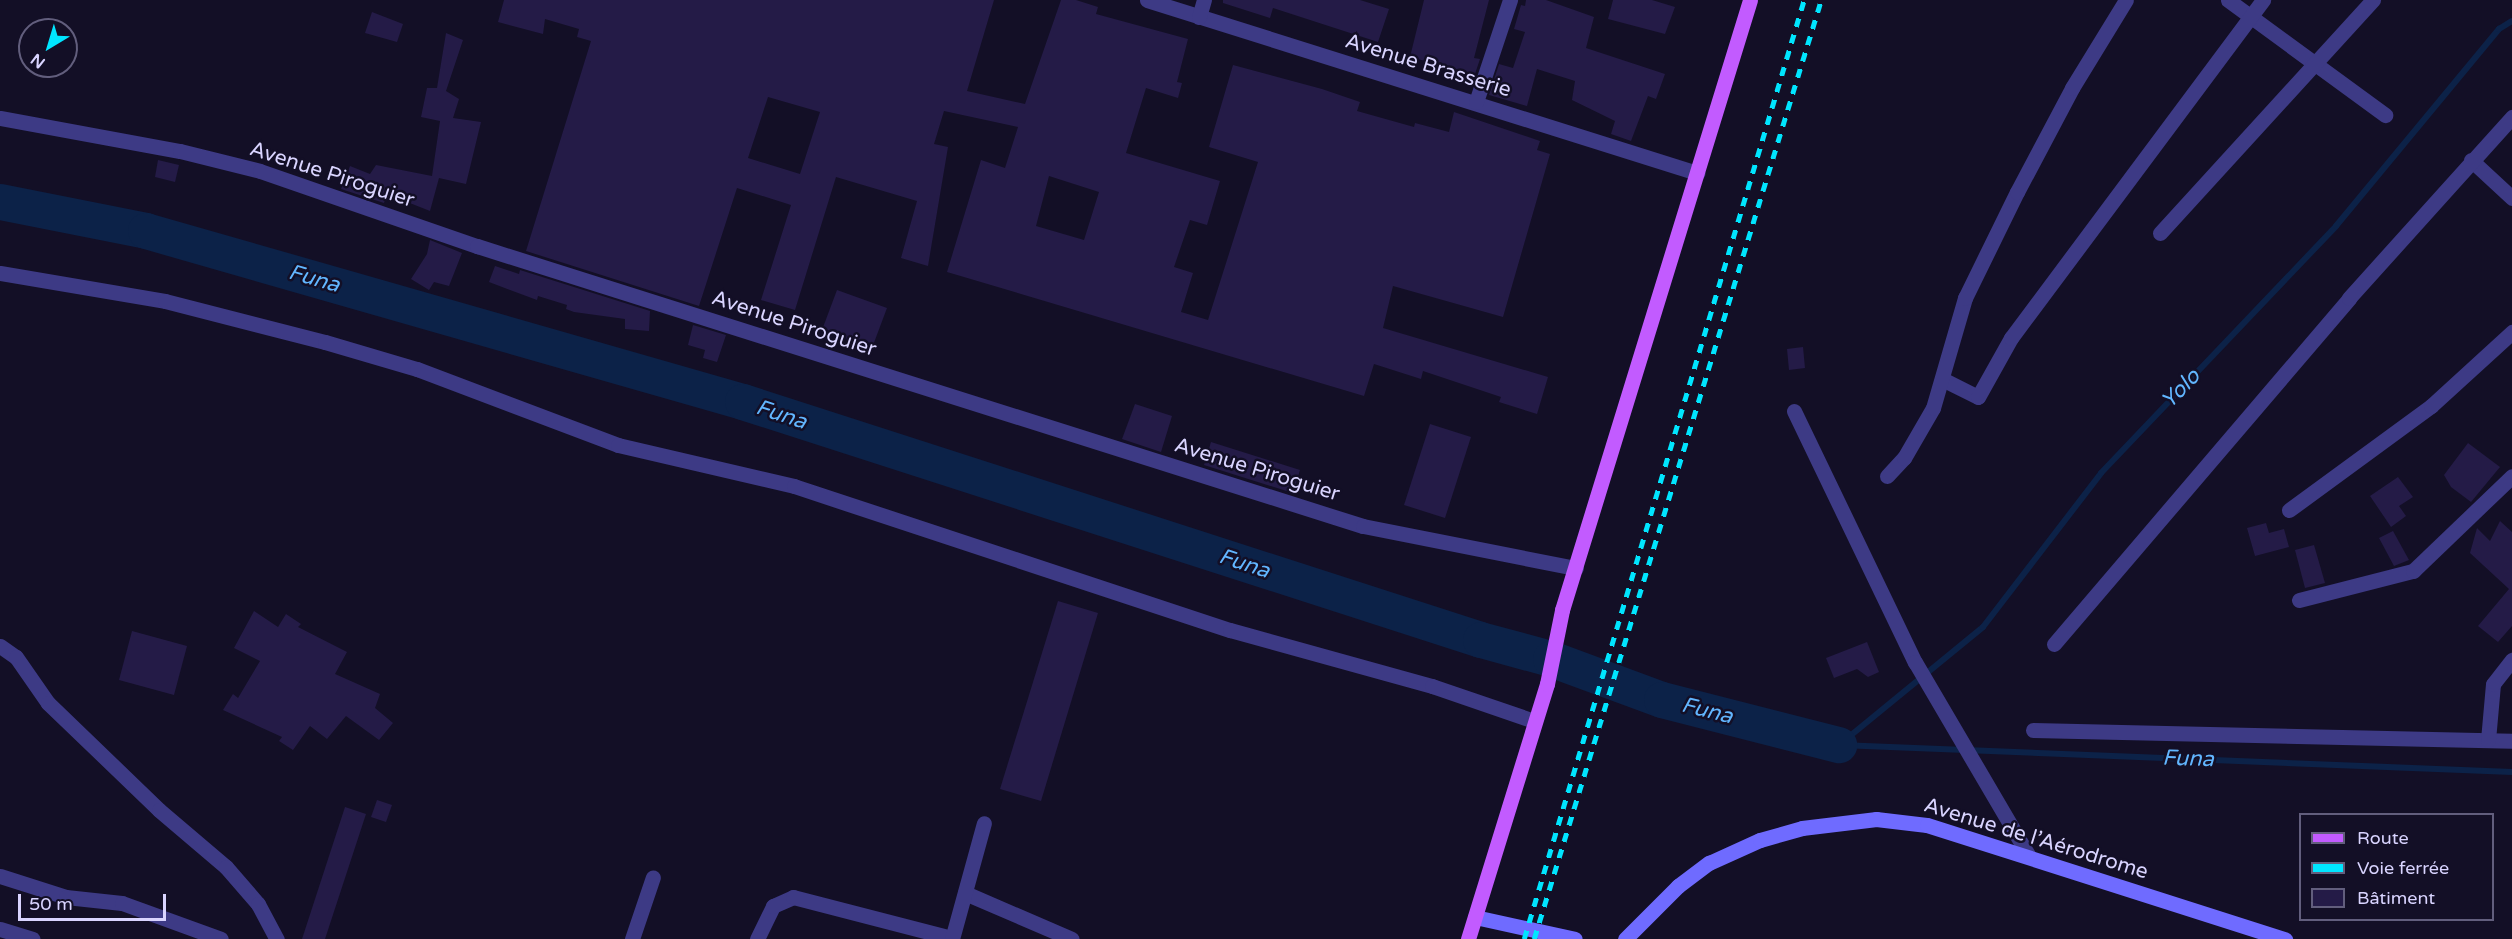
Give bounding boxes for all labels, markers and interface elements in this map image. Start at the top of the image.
north arrow [18,18,78,78]
street label: Avenue Brasserie [1342,29,1514,103]
text: N [27,49,49,72]
street label: Avenue Piroguier [247,137,417,213]
water label: Funa [285,259,343,299]
street label: Avenue Piroguier [709,286,879,362]
water label: Yolo [2156,364,2206,414]
water label: Funa [752,394,810,436]
street label: Avenue Piroguier [1171,433,1343,507]
water label: Funa [1215,543,1273,585]
water label: Funa [1679,692,1735,730]
water label: Funa [2162,745,2214,773]
street label: Avenue de l’Aérodrome [1921,793,2151,885]
legend [2299,813,2494,921]
text: Route [2357,827,2409,849]
text: Voie ferrée [2357,857,2449,879]
scale bar [21,882,170,920]
text: Bâtiment [2357,887,2435,909]
text: 50 m [29,893,73,915]

